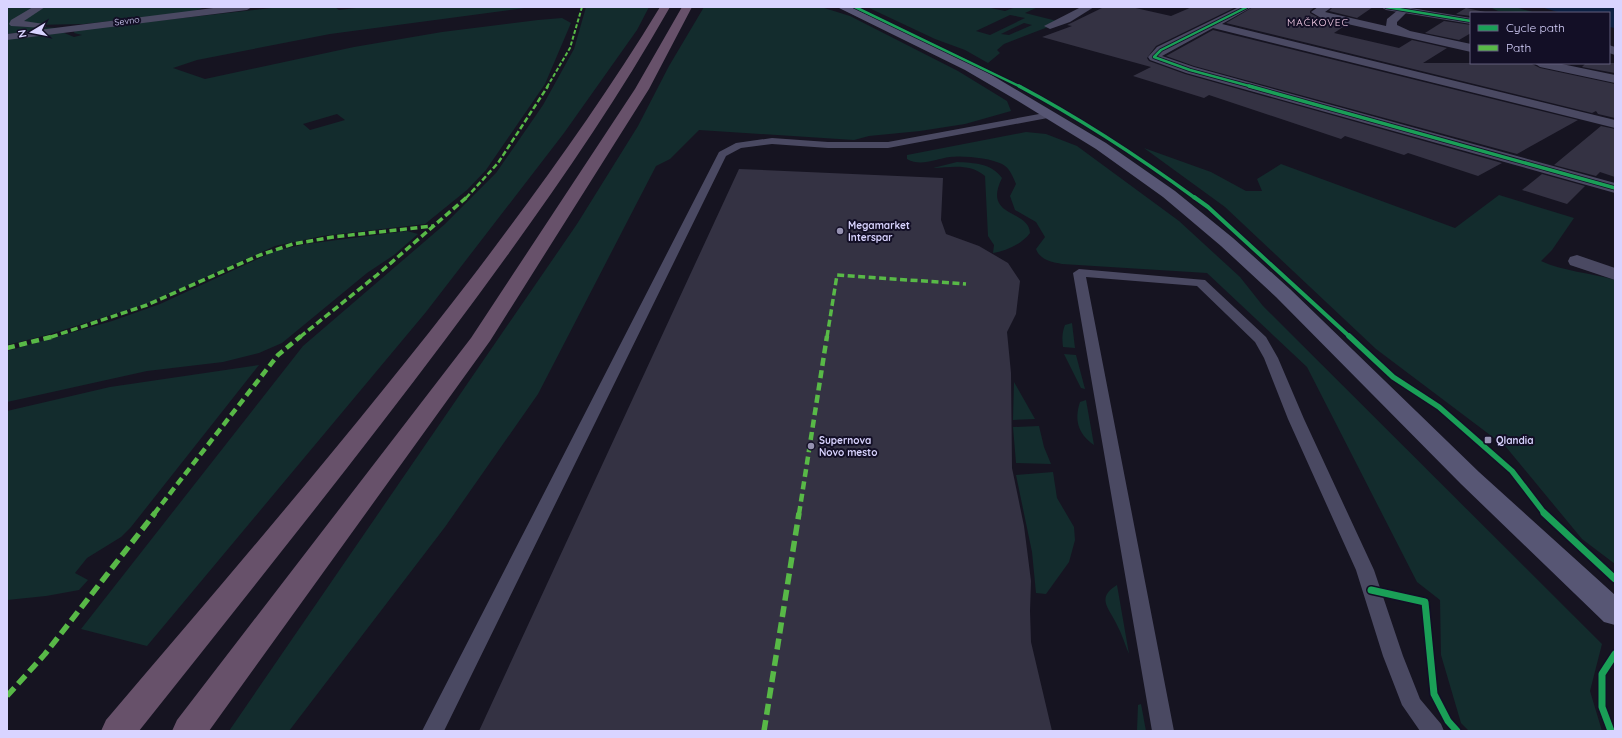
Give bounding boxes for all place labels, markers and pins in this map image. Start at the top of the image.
place label: Megamarket Interspar [848,219,910,244]
marker: Megamarket Interspar [835,226,845,236]
place label: Supernova Novo mesto [819,434,877,459]
place label: Qlandia [1496,434,1533,447]
marker: Qlandia [1483,435,1493,445]
marker: Supernova Novo mesto [806,441,816,451]

